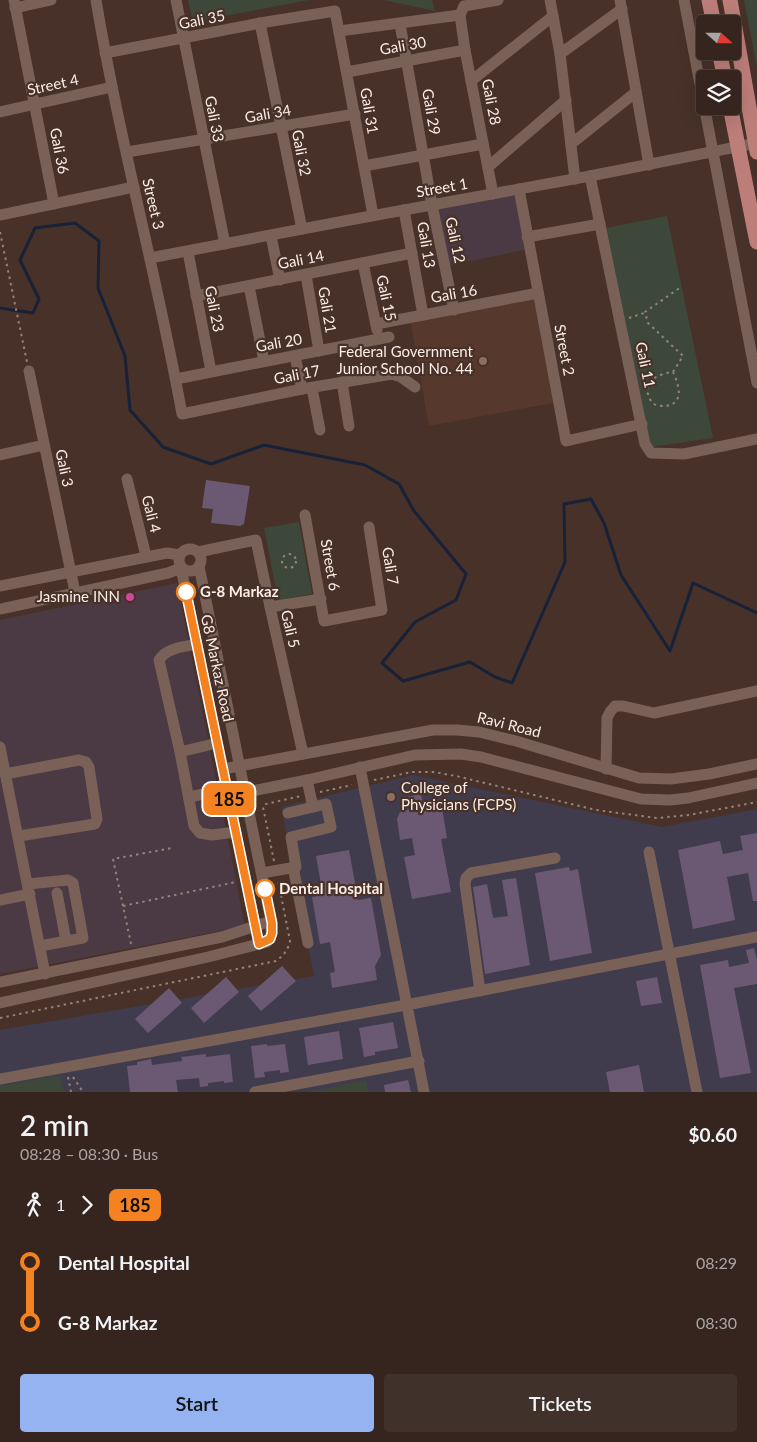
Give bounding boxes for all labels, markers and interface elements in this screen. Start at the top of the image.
street label: Gali 35 [177,6,226,32]
north arrow [696,15,741,60]
map controls [696,15,741,115]
street label: Gali 30 [378,32,428,58]
street label: Street 4 [25,70,80,98]
button: layers [696,70,741,115]
street label: Gali 28 [479,77,505,126]
street label: Gali 31 [357,86,383,135]
street label: Gali 29 [419,87,445,136]
street label: Gali 33 [202,94,228,143]
street label: Gali 34 [243,100,293,126]
street label: Gali 36 [47,126,73,176]
street label: Gali 32 [289,128,315,177]
street label: Street 1 [415,174,469,200]
street label: Street 3 [139,176,169,231]
street label: Gali 12 [442,215,470,265]
street label: Gali 13 [414,220,440,269]
street label: Gali 14 [276,246,326,272]
street label: Gali 15 [373,273,401,323]
street label: Gali 16 [429,280,479,306]
street label: Gali 23 [202,284,228,333]
street label: Gali 21 [315,285,341,334]
street label: Street 2 [551,323,579,377]
street label: Gali 20 [254,329,304,355]
street label: Gali 11 [632,340,660,390]
place label: Federal Government Junior School No. 44 [337,342,474,377]
marker: Federal Government Junior School No. 44 [477,355,489,367]
street label: Gali 17 [272,361,322,387]
street label: Gali 3 [52,447,78,488]
street label: Gali 4 [139,493,165,535]
street label: Street 6 [318,538,344,592]
street label: Gali 7 [379,546,403,586]
marker: G-8 Markaz [176,582,196,602]
place label: G-8 Markaz [200,582,279,600]
place label: Jasmine INN [37,587,120,605]
marker: Jasmine INN [124,591,136,603]
street label: Gali 5 [278,608,304,649]
street label: G8 Markaz Road [198,613,238,723]
street label: Ravi Road [476,707,543,741]
place label: College of Physicians (FCPS) [401,778,516,813]
line badge: 185 [200,783,258,815]
text: 185 [213,788,245,810]
marker: College of Physicians (FCPS) [385,791,397,803]
marker: Dental Hospital [255,879,275,899]
place label: Dental Hospital [279,879,383,897]
text: 2 min [20,1108,89,1142]
text: $0.60 [688,1123,737,1146]
text: 08:28 – 08:30 · Bus [20,1144,158,1163]
icon: walk [20,1191,48,1219]
icon: forward [73,1191,101,1219]
text: 185 [119,1194,151,1216]
text: 1 [56,1195,65,1214]
text: Dental Hospital [58,1251,190,1274]
text: 08:29 [696,1253,737,1272]
text: G-8 Markaz [58,1311,157,1334]
text: 08:30 [696,1313,737,1332]
button: Start [20,1374,374,1432]
button: Tickets [384,1374,737,1432]

